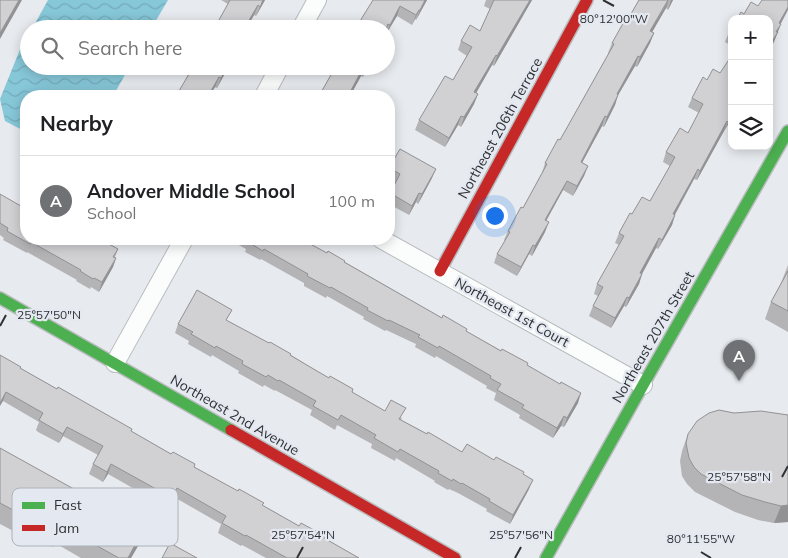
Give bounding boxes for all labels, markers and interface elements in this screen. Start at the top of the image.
text: 80°12'00"W [580,11,648,26]
map controls [728,15,773,150]
button: + [728,15,773,60]
search box [20,20,395,75]
icon: search [38,34,66,62]
text: Search here [78,36,182,60]
street label: Northeast 206th Terrace [454,54,546,202]
button: − [728,60,773,105]
button: layers [728,105,773,150]
text: Nearby [40,110,113,136]
text: Andover Middle School [87,179,295,203]
text: A [50,191,62,211]
text: 100 m [328,191,375,211]
text: School [87,203,136,223]
your location [482,203,508,229]
street label: Northeast 207th Street [608,268,698,406]
street label: Northeast 1st Court [452,273,572,351]
text: 25°57'50"N [17,307,81,322]
pin: A [723,340,755,381]
street label: Northeast 2nd Avenue [167,371,303,459]
text: 25°57'58"N [707,469,771,484]
legend [12,488,178,546]
text: Fast [54,496,82,514]
text: Jam [54,519,79,537]
text: 25°57'54"N [271,527,335,542]
text: 25°57'56"N [489,527,553,542]
text: 80°11'55"W [667,531,735,546]

